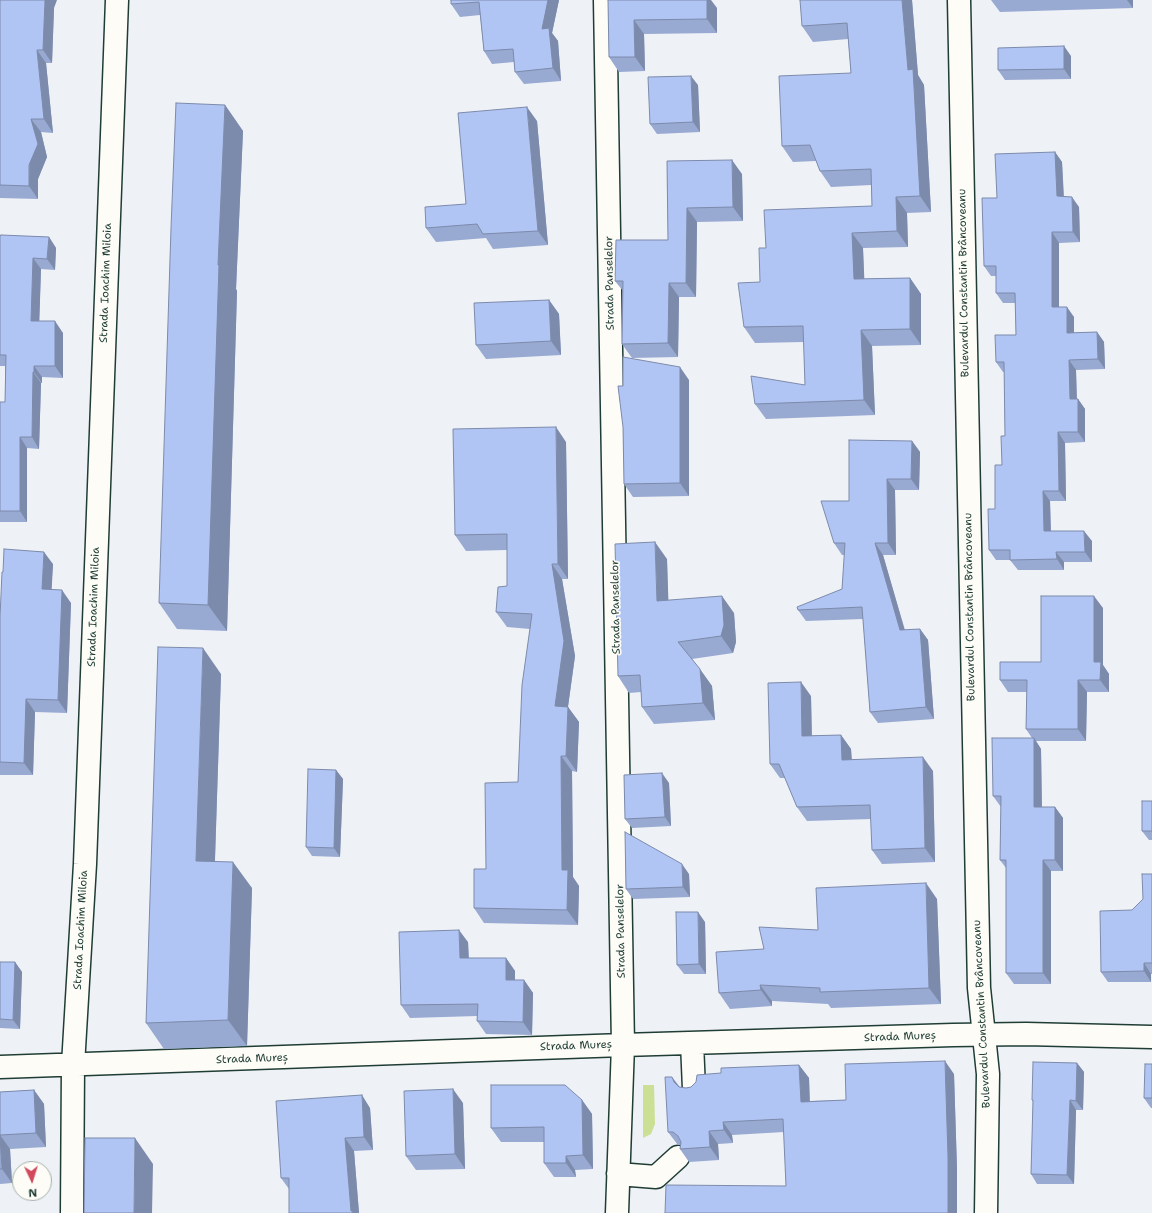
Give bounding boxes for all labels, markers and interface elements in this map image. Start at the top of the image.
street label: Bulevardul Constantin Brâncoveanu [956,189,972,377]
street label: Strada Ioachim Miloia [97,223,115,343]
street label: Strada Panselelor [603,236,617,330]
street label: Bulevardul Constantin Brâncoveanu [962,513,978,701]
street label: Strada Ioachim Miloia [85,547,103,667]
street label: Strada Panselelor [609,560,623,654]
street label: Strada Ioachim Miloia [71,870,91,990]
street label: Strada Panselelor [614,884,628,978]
street label: Bulevardul Constantin Brâncoveanu [970,920,994,1108]
street label: Strada Mureș [864,1029,936,1045]
street label: Strada Mureș [540,1038,612,1054]
street label: Strada Mureș [216,1051,288,1067]
north arrow [12,1161,52,1201]
text: N [28,1185,38,1200]

